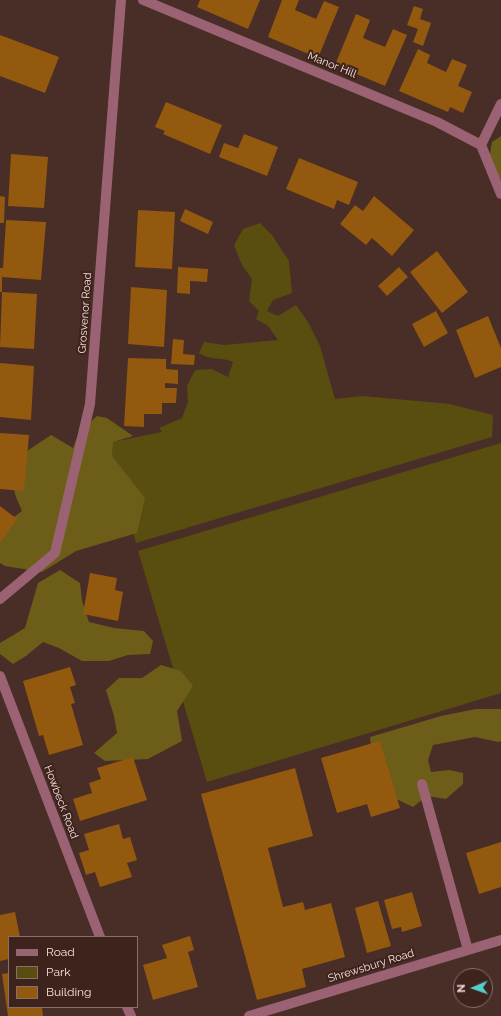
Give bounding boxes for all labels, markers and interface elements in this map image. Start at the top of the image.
street label: Manor Hill [306,49,358,81]
street label: Grosvenor Road [76,272,94,354]
street label: Howbeck Road [41,763,81,841]
legend [8,936,138,1008]
text: Road [46,945,75,959]
street label: Shrewsbury Road [326,947,416,985]
text: Park [46,965,71,979]
north arrow [453,968,493,1008]
text: N [455,984,468,993]
text: Building [46,985,92,999]

